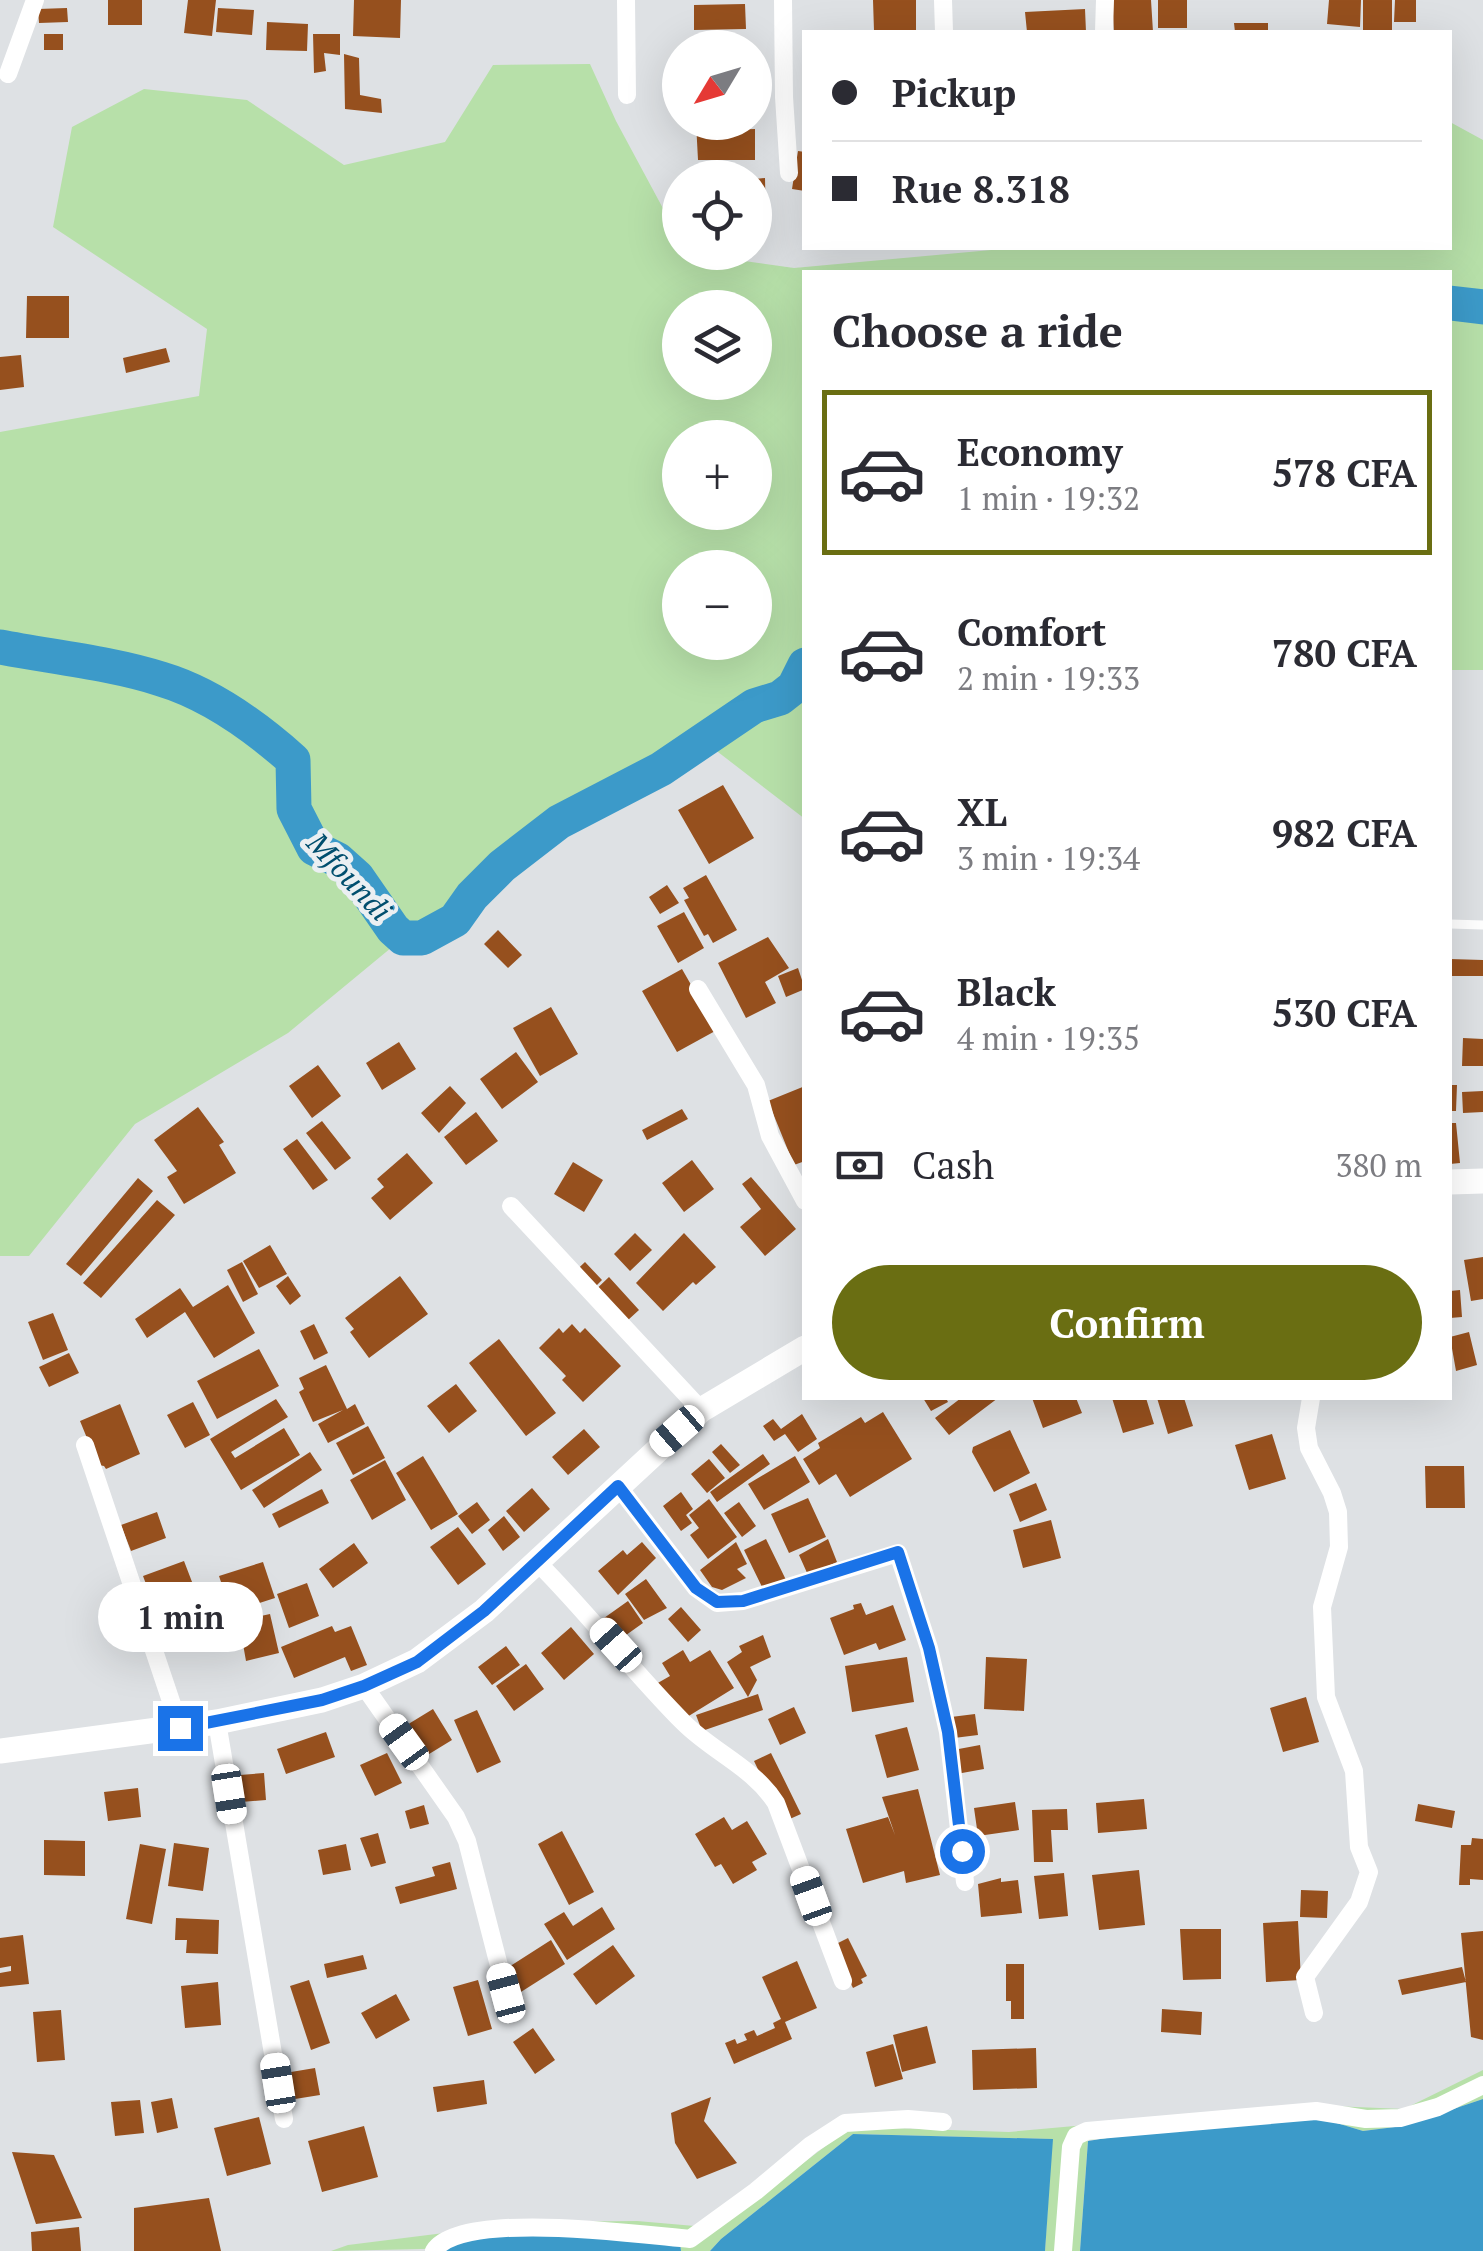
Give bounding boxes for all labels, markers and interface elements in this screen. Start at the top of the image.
north arrow [662,30,772,140]
map controls [662,30,772,660]
text: Pickup [892,68,1016,118]
button: locate [662,160,772,270]
text: Rue 8.318 [892,164,1070,214]
button: layers [662,290,772,400]
text: Choose a ride [832,300,1123,360]
button: + [662,420,772,530]
text: Economy [957,427,1123,477]
icon: car [837,428,927,518]
text: 578 CFA [1272,448,1417,498]
text: 1 min · 19:32 [957,477,1140,519]
button: − [662,550,772,660]
text: Comfort [957,607,1106,657]
icon: car [837,608,927,698]
text: 780 CFA [1272,628,1417,678]
text: 2 min · 19:33 [957,657,1140,699]
text: XL [957,787,1007,837]
icon: car [837,788,927,878]
text: 982 CFA [1272,808,1417,858]
water label: Mfoundi [298,823,401,930]
text: 3 min · 19:34 [957,837,1140,879]
text: Black [957,967,1056,1017]
icon: car [837,968,927,1058]
text: 530 CFA [1272,988,1417,1038]
text: 4 min · 19:35 [957,1017,1140,1059]
icon: cash [832,1138,887,1193]
text: Cash [912,1140,994,1190]
text: 380 m [1335,1144,1422,1186]
button: Confirm [832,1265,1422,1380]
car [645,1400,709,1462]
callout: 1 min [98,1583,262,1653]
text: 1 min [137,1596,224,1638]
car [585,1613,647,1677]
route end [158,1706,203,1751]
car [374,1709,434,1775]
car [209,1762,249,1826]
route start [940,1829,985,1874]
car [787,1863,835,1929]
car [484,1960,528,2026]
car [258,2051,298,2115]

